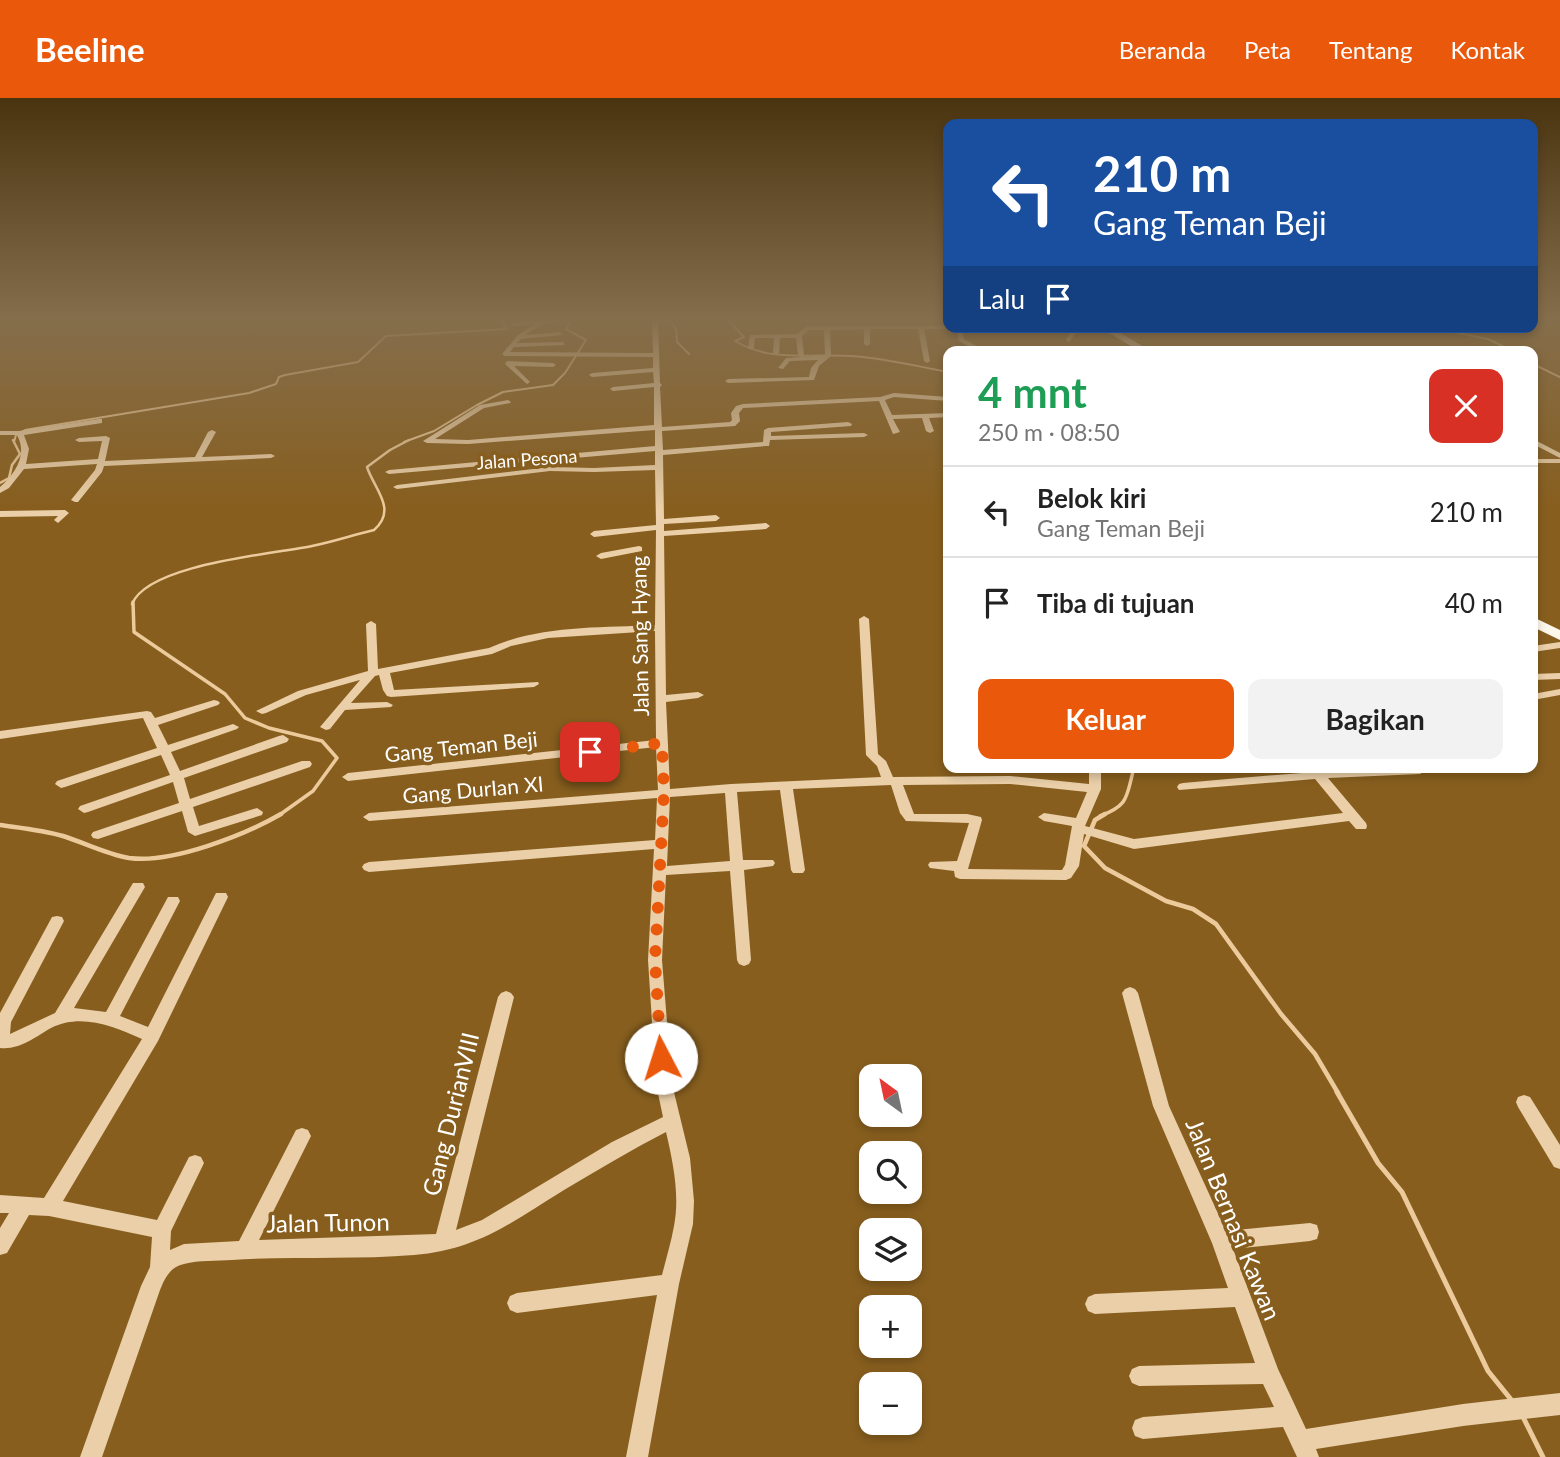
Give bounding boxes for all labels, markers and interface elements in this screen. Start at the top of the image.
text: Beeline [35,29,145,69]
text: Beranda [1119,35,1206,64]
text: Peta [1244,35,1291,64]
text: Tentang [1329,35,1412,64]
text: Kontak [1450,35,1525,64]
text: 210 m [1093,144,1231,202]
icon: left [978,147,1069,238]
text: Gang Teman Beji [1093,203,1327,242]
icon: arrive [1039,280,1077,318]
text: Lalu [978,283,1025,315]
text: 4 mnt [978,367,1087,417]
button: close [1429,369,1503,443]
text: 250 m · 08:50 [978,418,1120,446]
street label: Jalan Pesona [476,445,578,473]
text: Belok kiri [1037,482,1146,514]
icon: left [978,493,1016,531]
text: 210 m [1430,496,1503,528]
text: Gang Teman Beji [1037,514,1205,542]
street label: Jalan Sang Hyang [625,555,653,716]
icon: arrive [978,584,1016,622]
text: Tiba di tujuan [1037,587,1195,619]
text: 40 m [1445,587,1503,619]
button: Keluar [978,679,1234,759]
button: Bagikan [1248,679,1503,759]
pin [560,722,620,782]
street label: Gang Teman Beji [383,726,539,766]
icon: arrive [571,733,609,771]
street label: Gang DurIan XI [402,770,544,808]
position arrow [624,1021,698,1095]
street label: Gang DurianVIII [416,1029,484,1199]
north arrow [859,1064,922,1127]
map controls [859,1064,922,1435]
street label: Jalan Bernasi Kawan [1180,1114,1288,1324]
button: search [859,1141,922,1204]
street label: Jalan Tunon [266,1206,390,1238]
button: layers [859,1218,922,1281]
button: + [859,1295,922,1358]
button: − [859,1372,922,1435]

